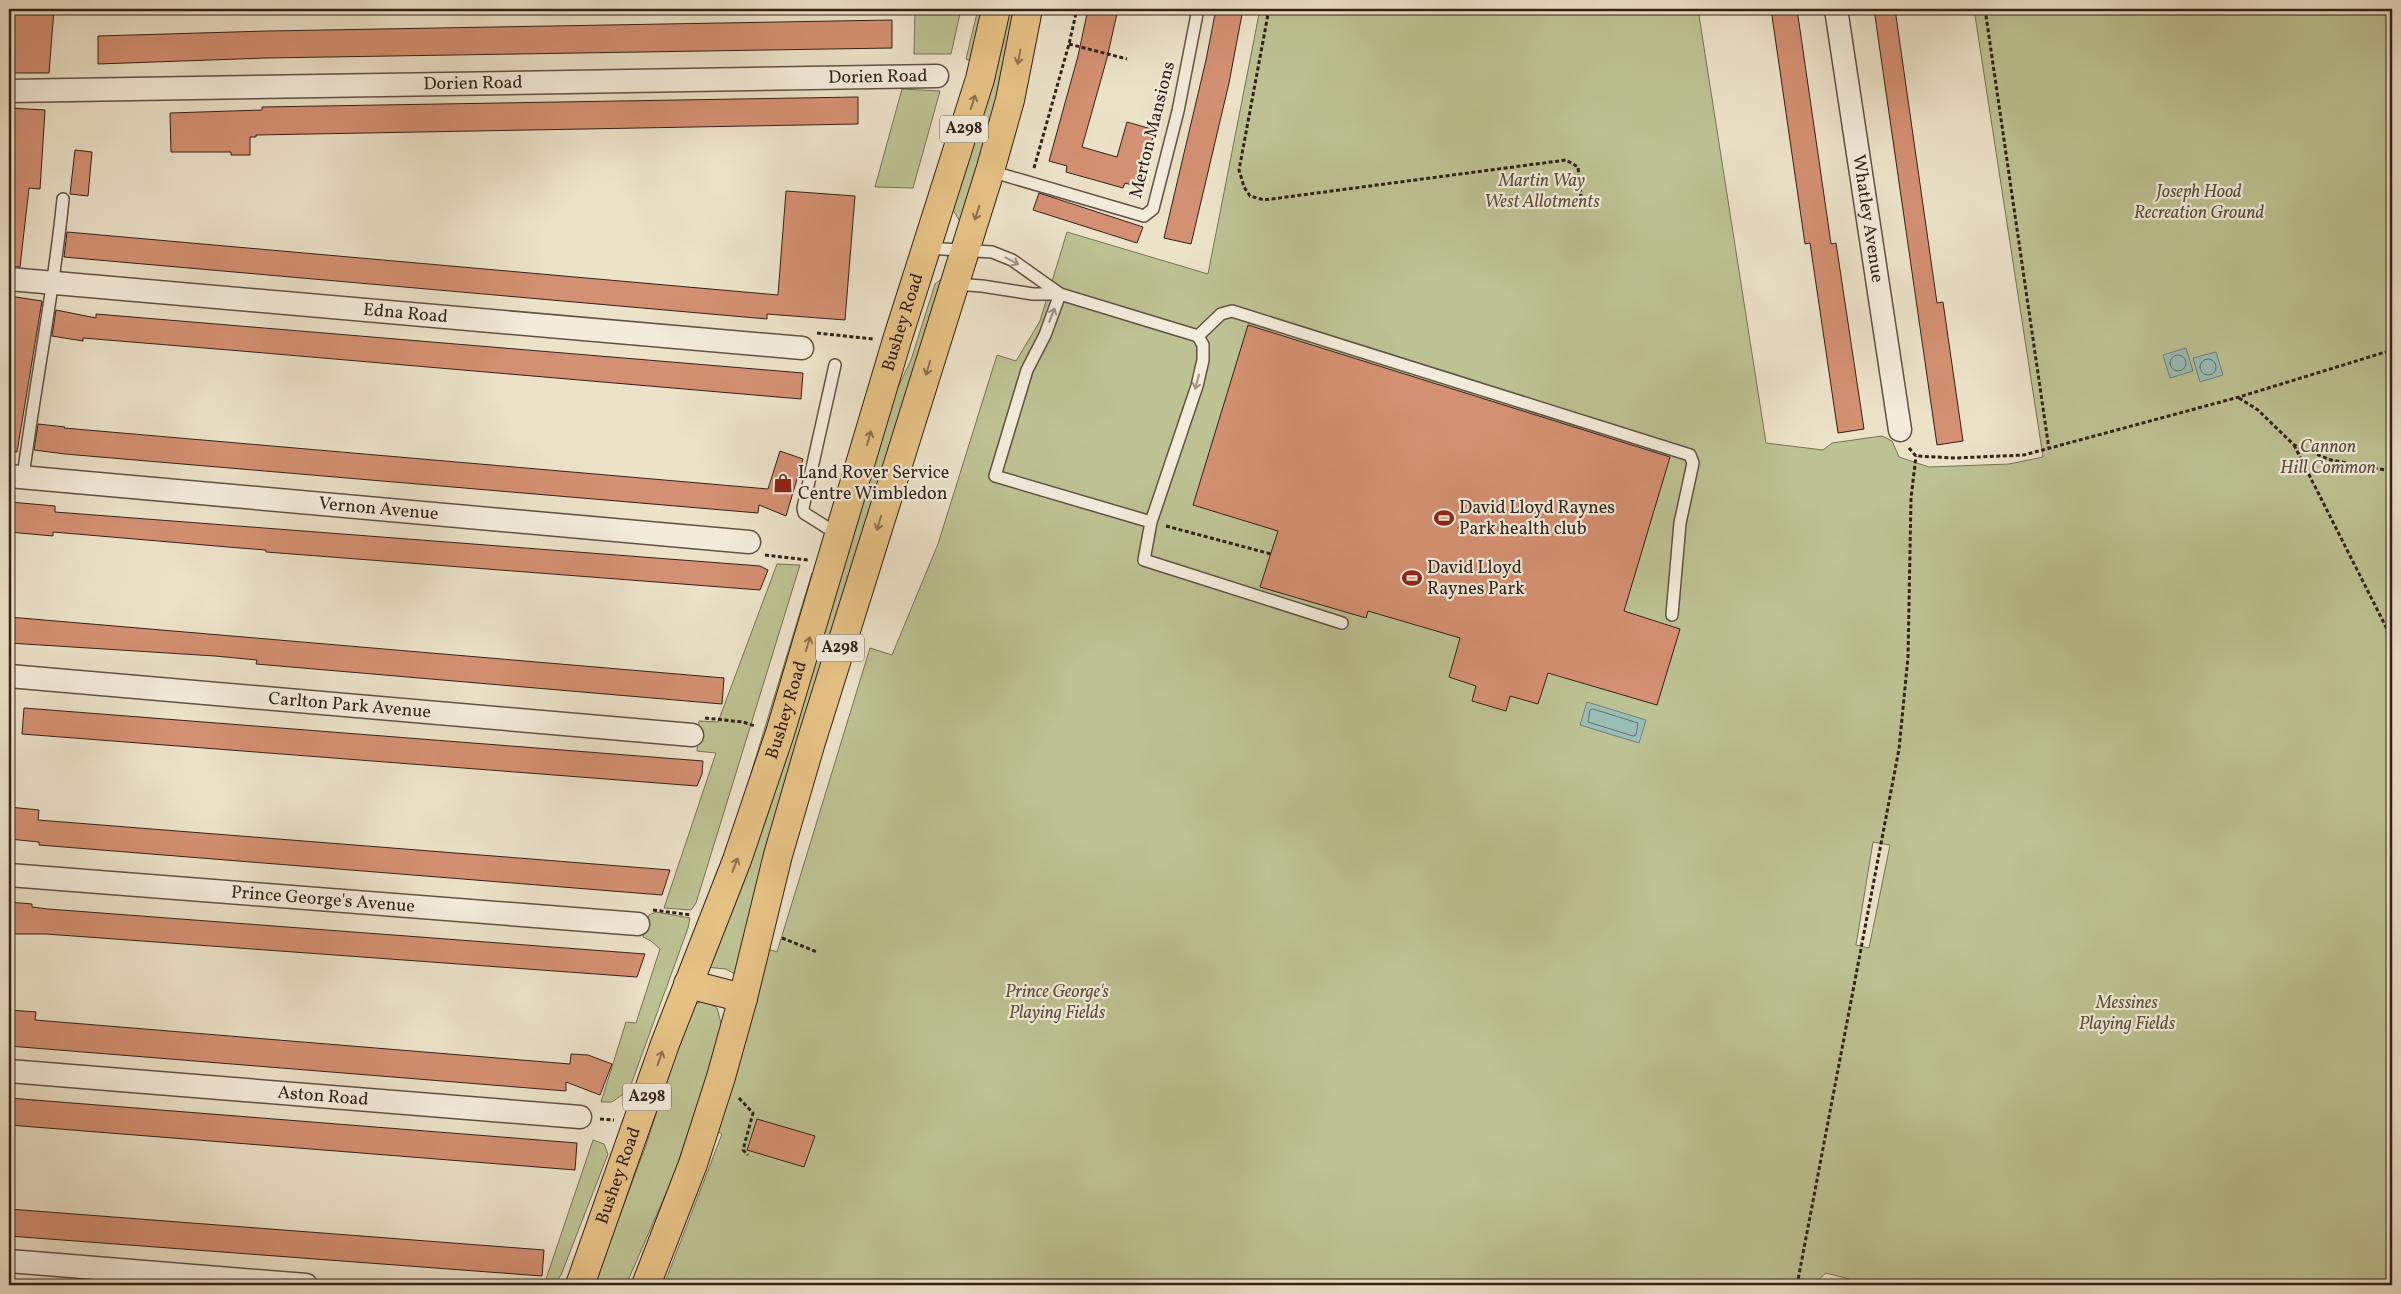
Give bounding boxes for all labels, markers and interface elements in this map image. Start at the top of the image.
one-way arrow [1014,48,1023,64]
street label: Merton Mansions [1124,59,1182,201]
street label: Dorien Road [828,64,928,90]
street label: Dorien Road [423,70,523,97]
one-way arrow [968,94,978,110]
road number: A298 [940,116,988,142]
street label: Whatley Avenue [1846,153,1890,284]
park label: Martin Way West Allotments [1484,169,1600,215]
park label: Joseph Hood Recreation Ground [2134,180,2265,226]
one-way arrow [971,205,981,221]
one-way arrow [1004,256,1019,266]
street label: Bushey Road [876,270,930,374]
street label: Edna Road [362,297,449,330]
one-way arrow [1048,307,1057,323]
one-way arrow [923,360,933,376]
one-way arrow [1192,374,1202,390]
one-way arrow [865,430,874,446]
park label: Cannon Hill Common [2280,435,2376,481]
place label: Land Rover Service Centre Wimbledon [798,461,949,507]
shop icon: Land Rover Service Centre Wimbledon [772,472,794,494]
street label: Vernon Avenue [317,491,440,527]
place label: David Lloyd Raynes Park health club [1459,496,1615,542]
sports icon: David Lloyd Raynes Park health club [1433,507,1455,529]
one-way arrow [874,515,884,531]
place label: David Lloyd Raynes Park [1427,556,1525,602]
sports icon: David Lloyd Raynes Park [1401,567,1423,589]
road number: A298 [816,634,864,661]
one-way arrow [803,636,813,652]
street label: Bushey Road [759,658,813,763]
street label: Carlton Park Avenue [267,686,432,725]
one-way arrow [731,857,740,873]
street label: Prince George's Avenue [230,880,416,919]
park label: Prince George's Playing Fields [1005,980,1109,1026]
park label: Messines Playing Fields [2079,991,2176,1037]
one-way arrow [656,1050,666,1066]
street label: Aston Road [277,1080,369,1112]
road number: A298 [623,1084,671,1110]
street label: Bushey Road [590,1124,647,1228]

